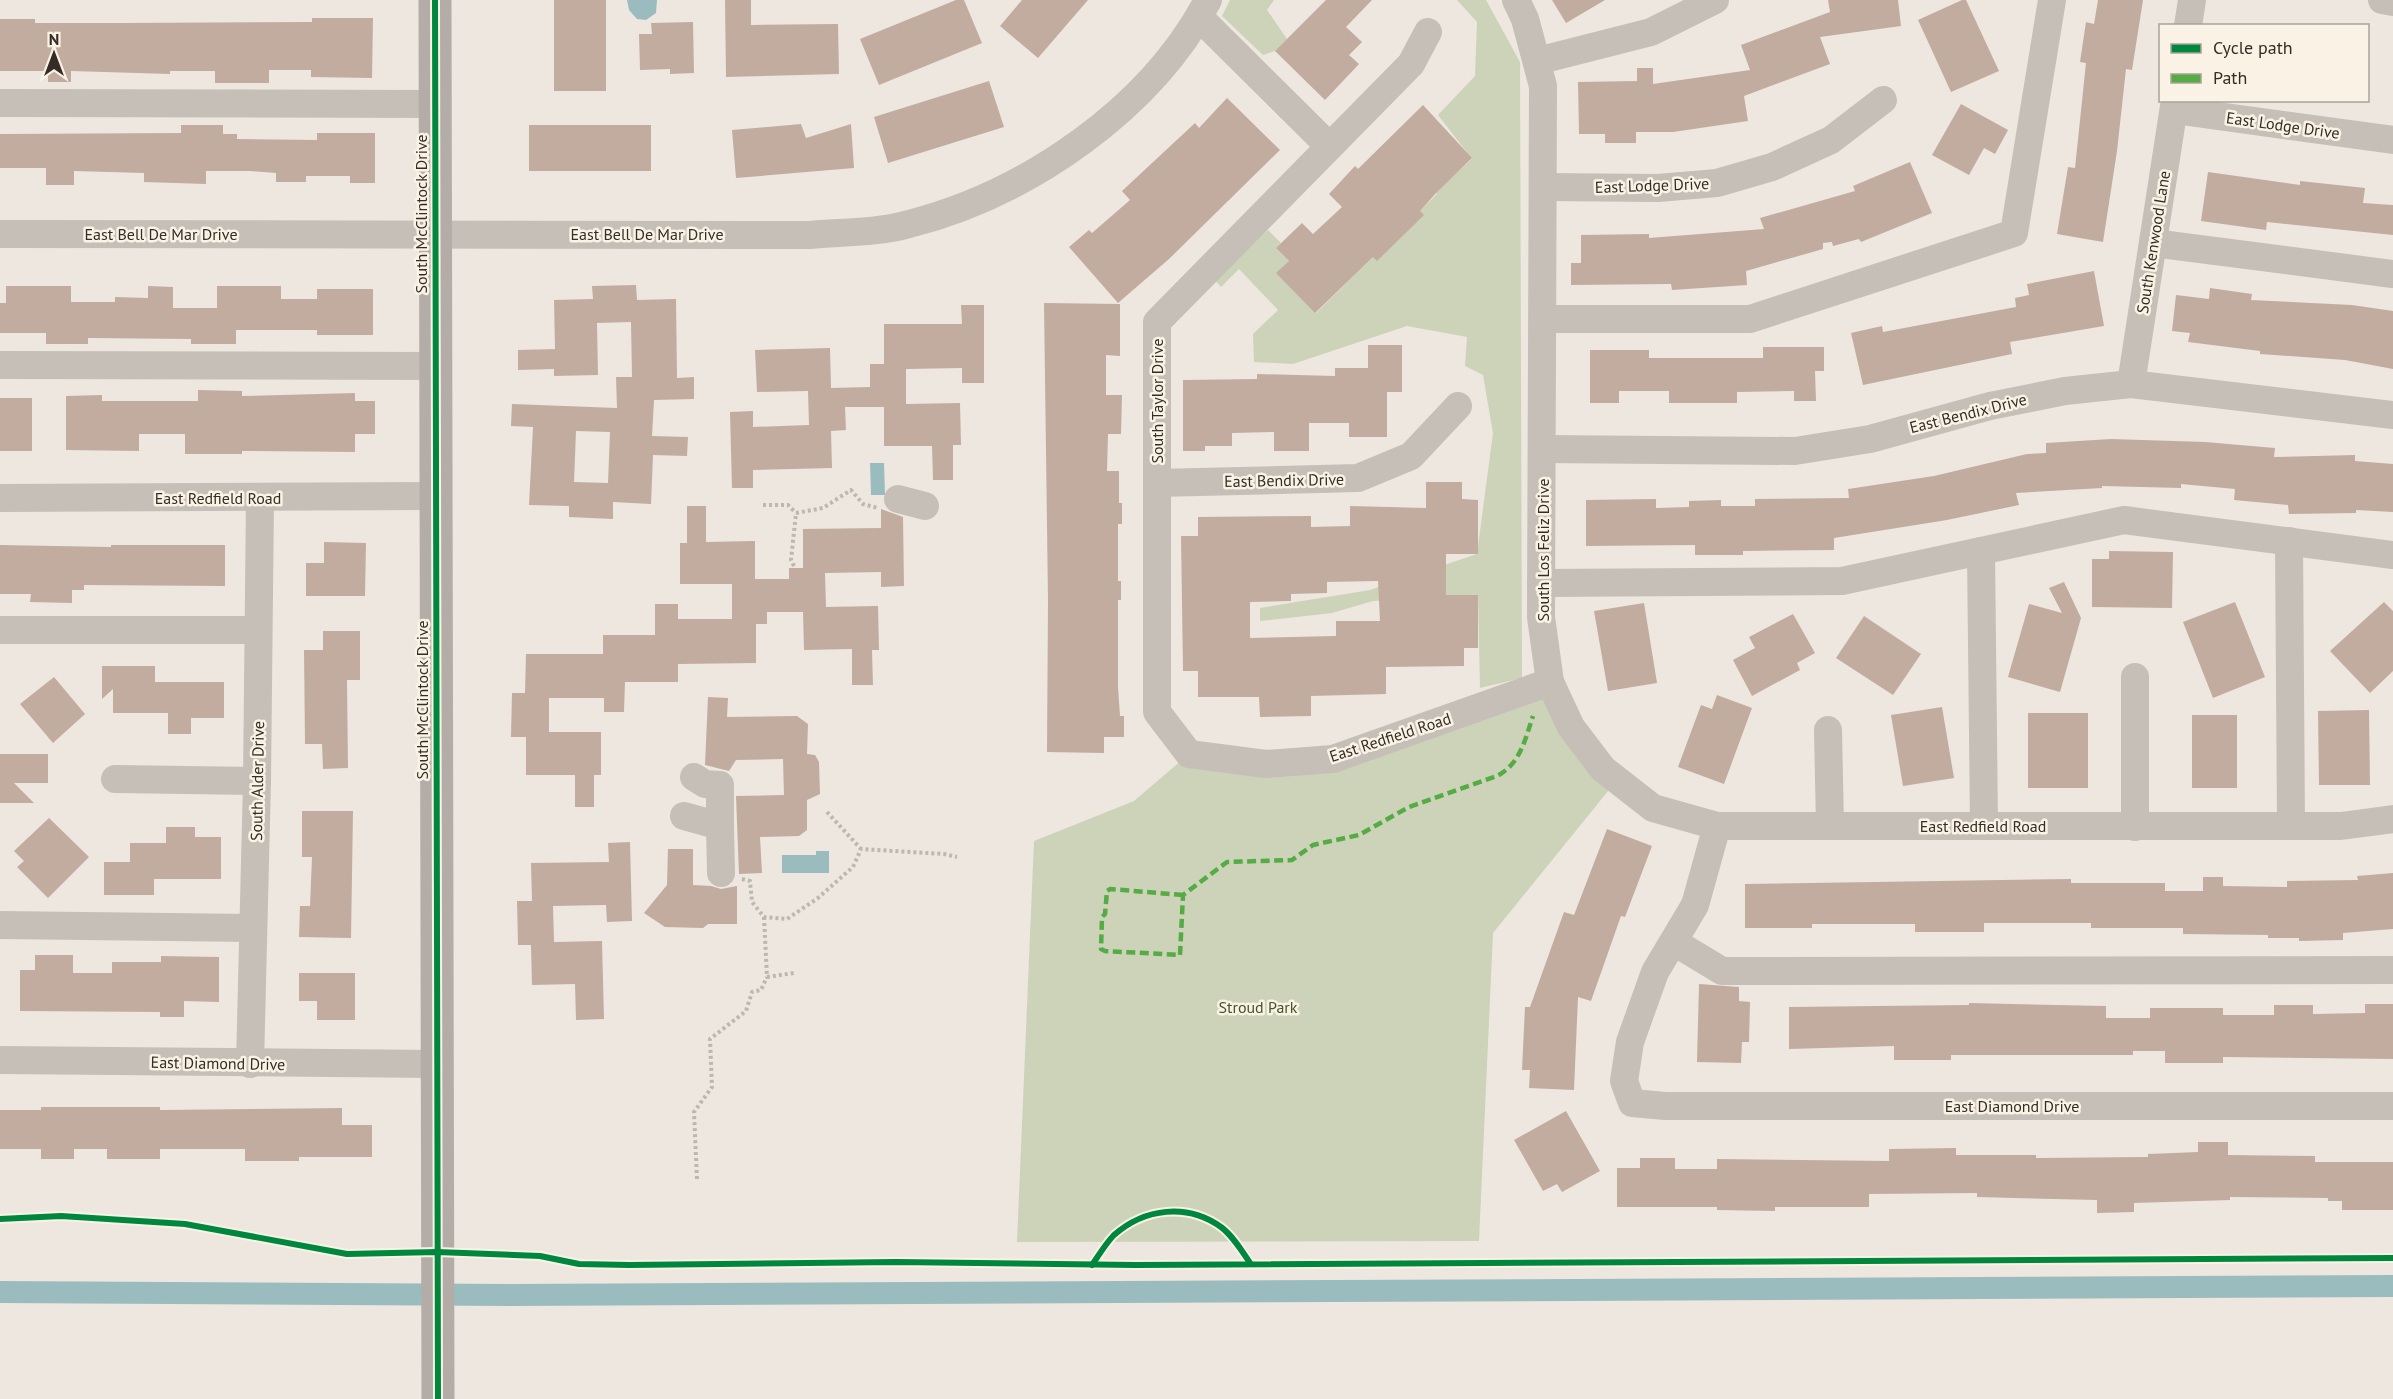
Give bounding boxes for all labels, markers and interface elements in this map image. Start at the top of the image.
north arrow [24,24,84,84]
legend [2159,24,2369,102]
text: N [49,29,59,49]
text: Cycle path [2213,36,2293,59]
text: Path [2213,66,2247,89]
street label: East Lodge Drive [2225,107,2341,143]
street label: South McClintock Drive [411,134,431,294]
street label: South Kenwood Lane [2132,169,2174,315]
street label: East Lodge Drive [1595,173,1709,197]
street label: East Bell De Mar Drive [84,224,238,244]
street label: East Bell De Mar Drive [570,224,724,244]
street label: South Taylor Drive [1147,338,1167,464]
street label: East Bendix Drive [1907,389,2029,437]
street label: East Bendix Drive [1224,469,1344,491]
street label: South Los Feliz Drive [1533,478,1553,622]
street label: East Redfield Road [155,488,281,508]
street label: South McClintock Drive [412,620,432,780]
street label: East Redfield Road [1327,708,1453,766]
street label: South Alder Drive [246,721,268,841]
street label: East Redfield Road [1920,816,2046,836]
park label: Stroud Park [1219,997,1298,1017]
street label: East Diamond Drive [150,1052,286,1074]
street label: East Diamond Drive [1945,1096,2079,1116]

